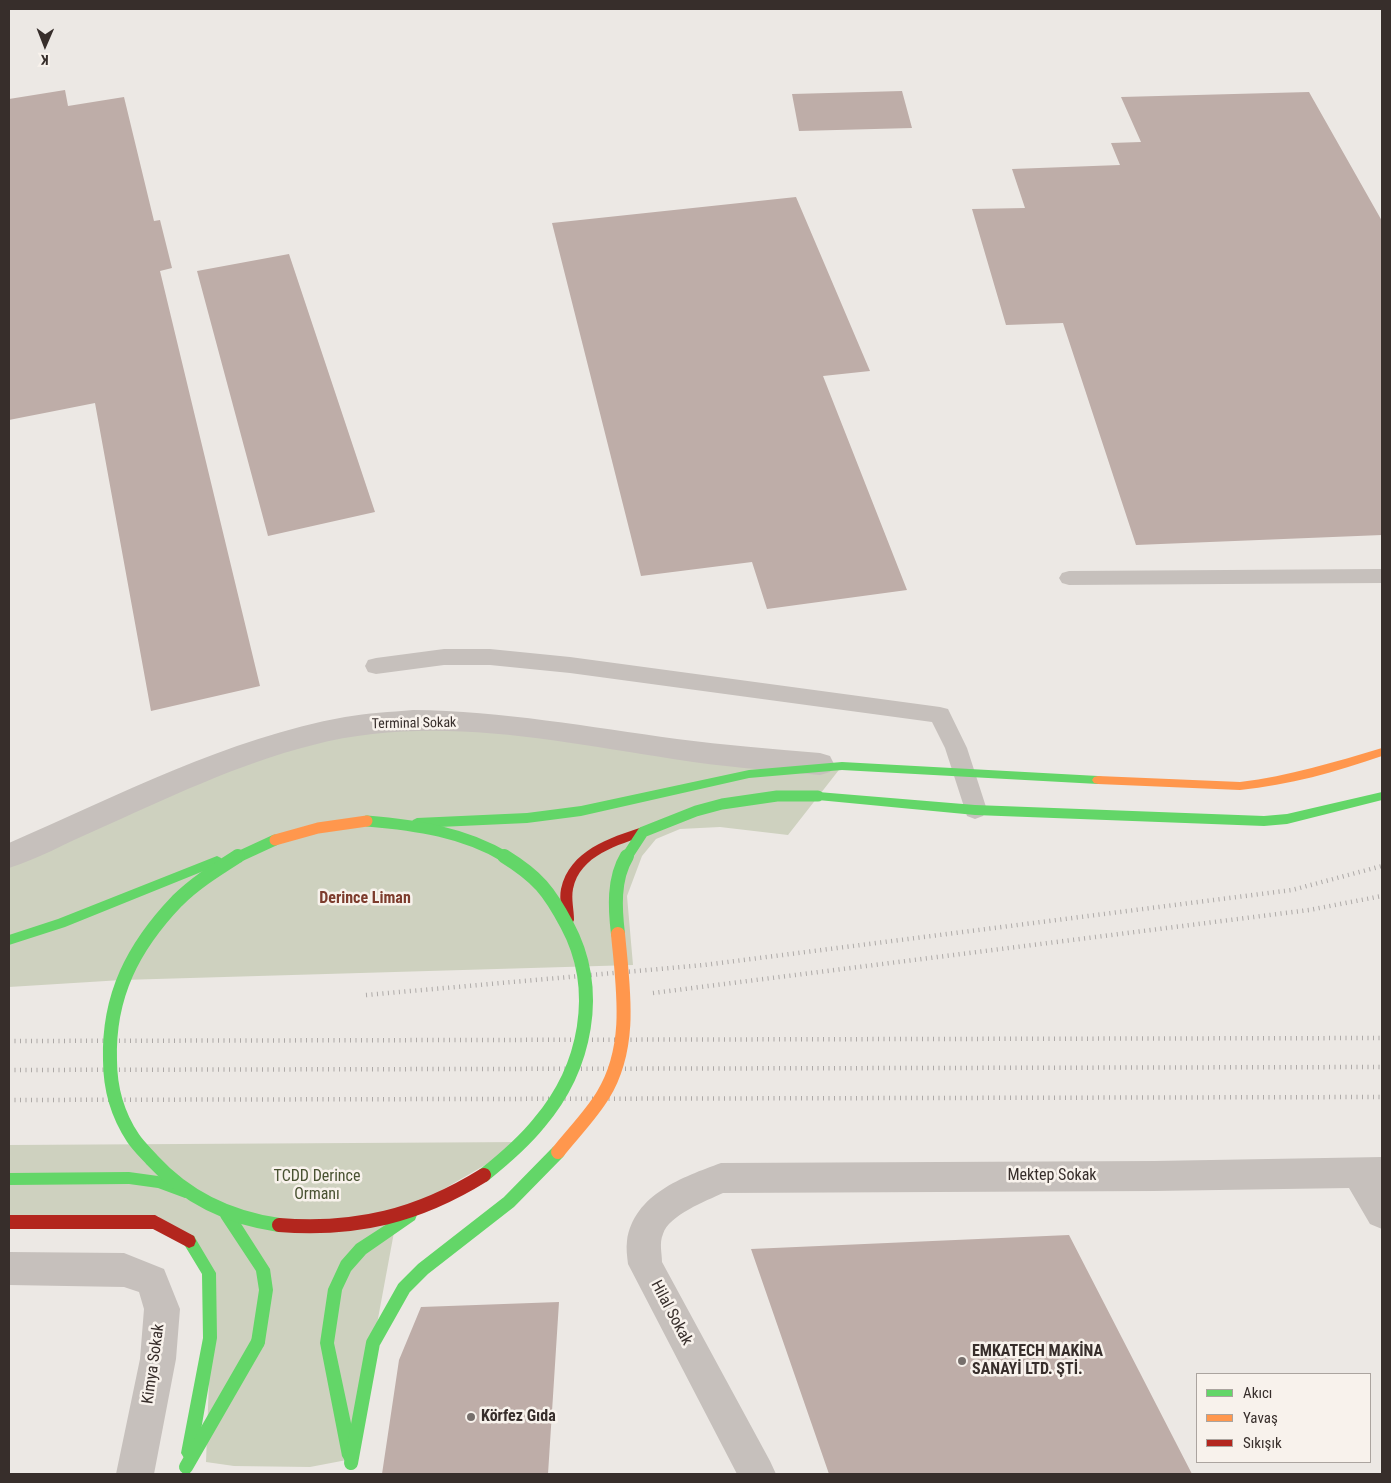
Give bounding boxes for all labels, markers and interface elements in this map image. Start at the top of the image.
north arrow [20,20,70,70]
text: K [41,52,49,68]
street label: Terminal Sokak [372,715,456,733]
district label: Derince Liman [319,889,411,909]
street label: Mektep Sokak [1007,1166,1097,1186]
park label: TCDD Derince Ormanı [274,1167,360,1205]
street label: Hilal Sokak [646,1277,696,1349]
street label: Kimya Sokak [139,1323,169,1405]
place label: EMKATECH MAKİNA SANAYİ LTD. ŞTİ. [972,1342,1103,1380]
marker: EMKATECH MAKİNA SANAYİ LTD. ŞTİ. [956,1355,968,1367]
legend [1196,1373,1371,1463]
text: Akıcı [1243,1384,1272,1402]
place label: Körfez Gıda [481,1407,556,1427]
text: Yavaş [1243,1409,1278,1427]
marker: Körfez Gıda [465,1411,477,1423]
text: Sıkışık [1243,1434,1282,1452]

